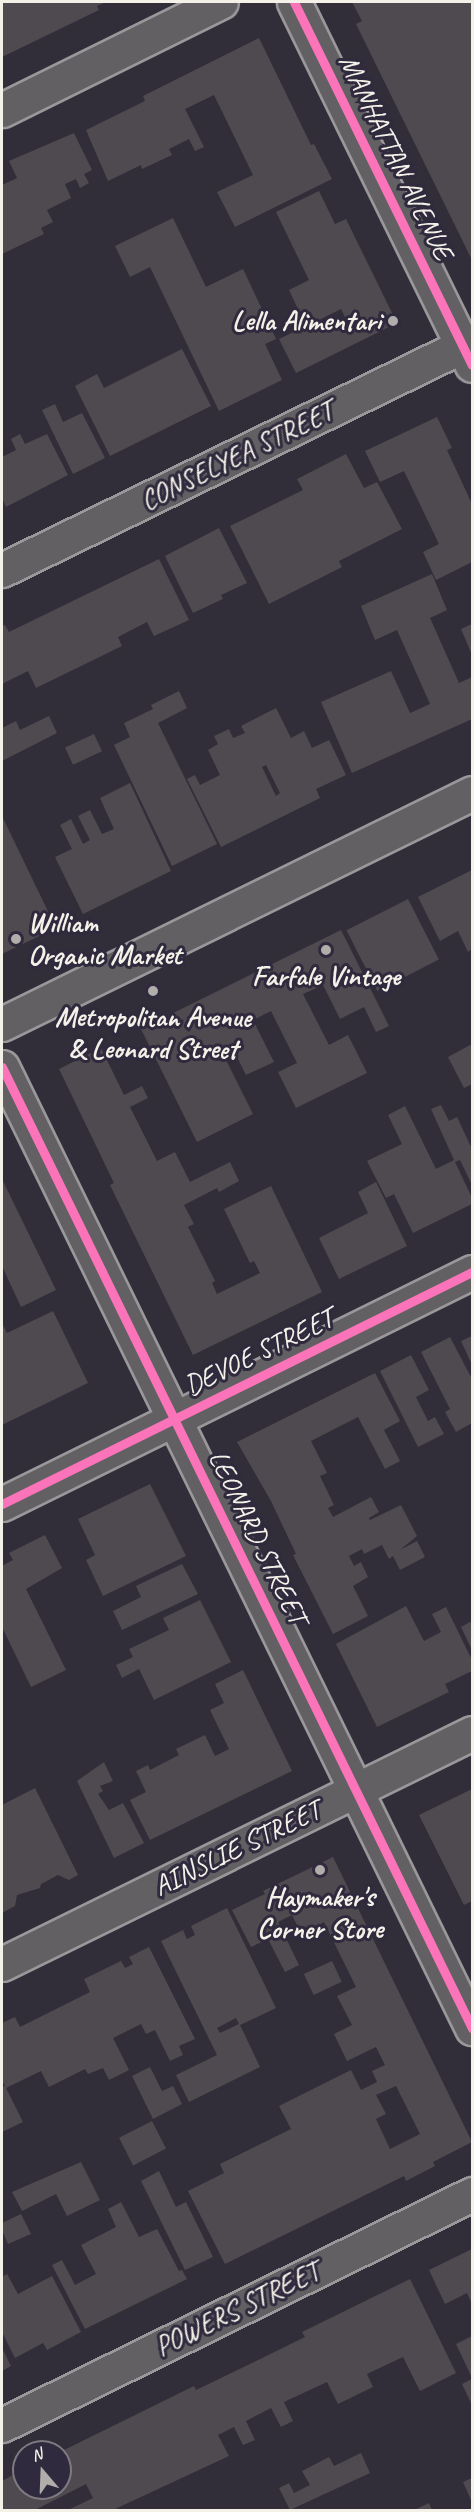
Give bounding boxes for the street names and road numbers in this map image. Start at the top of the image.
street label: MANHATTAN AVENUE [332,49,460,265]
street label: CONSELYEA STREET [135,395,339,517]
street label: DEVOE STREET [179,1301,339,1403]
street label: LEONARD STREET [202,1445,314,1629]
street label: AINSLIE STREET [148,1793,326,1903]
street label: POWERS STREET [149,2255,325,2363]

